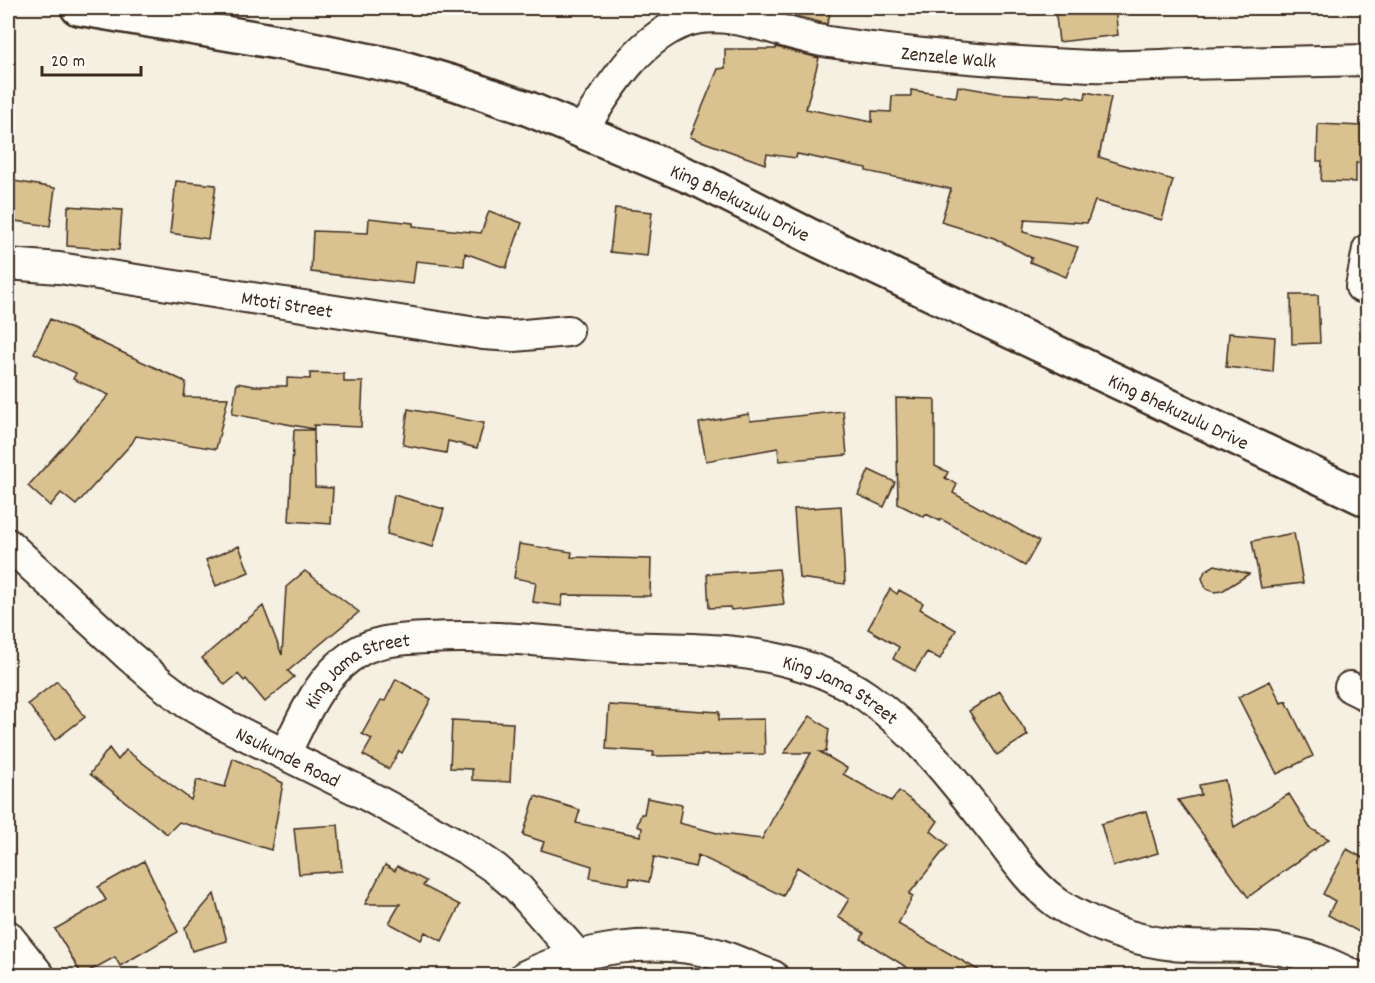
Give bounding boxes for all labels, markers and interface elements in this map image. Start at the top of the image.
scale bar [42,39,141,77]
street label: Zenzele Walk [899,41,997,77]
text: 20 m [51,50,85,75]
street label: King Bhekuzulu Drive [665,159,814,251]
street label: Mtoti Street [239,286,334,327]
street label: King Bhekuzulu Drive [1103,368,1253,459]
street label: King Jama Street [299,628,411,715]
street label: King Jama Street [779,650,903,733]
street label: Nsukunde Road [230,721,344,796]

